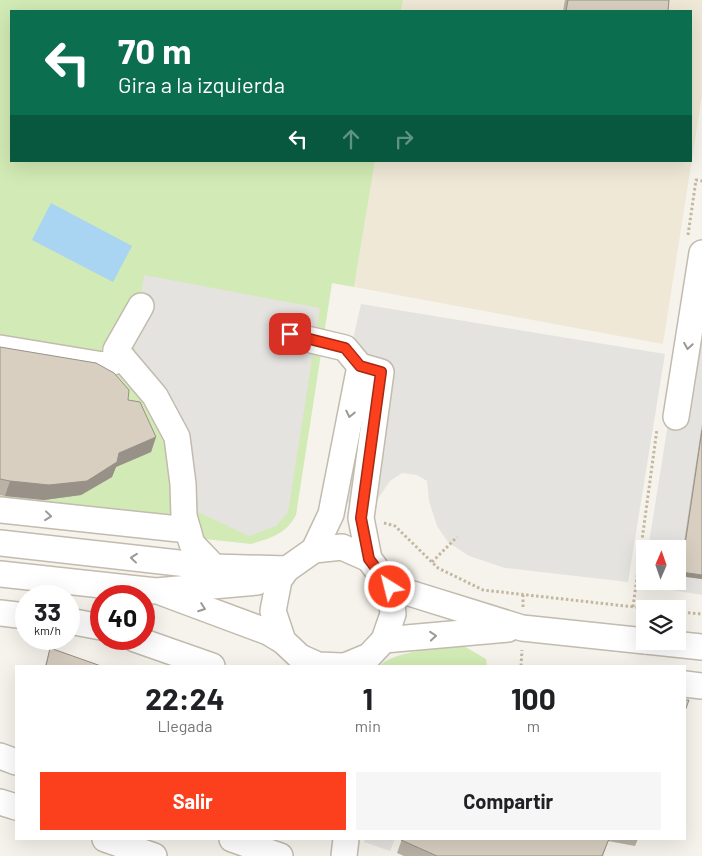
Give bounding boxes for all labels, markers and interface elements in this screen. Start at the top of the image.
text: 70 m [118,29,192,71]
icon: left [35,30,100,95]
text: Gira a la izquierda [118,71,285,97]
icon: left [284,125,312,153]
icon: ahead [337,125,365,153]
icon: right [390,125,418,153]
pin [269,313,311,355]
icon: arrive [276,320,304,348]
one-way arrow [683,341,693,350]
one-way arrow [345,410,356,419]
one-way arrow [45,510,53,521]
north arrow [636,540,686,590]
map controls [636,540,686,650]
one-way arrow [130,553,138,564]
position arrow [363,560,415,612]
speed limit sign: 40 [90,585,155,650]
text: 33 [34,596,61,626]
button: layers [636,600,686,650]
one-way arrow [197,602,206,612]
text: km/h [34,623,61,637]
one-way arrow [429,630,437,641]
text: 22:24 [145,680,225,716]
text: 1 [363,680,373,716]
text: 100 [511,680,556,716]
text: Llegada [157,716,212,735]
text: min [355,716,381,735]
text: m [527,716,540,735]
button: Salir [40,772,346,830]
button: Compartir [356,772,661,830]

